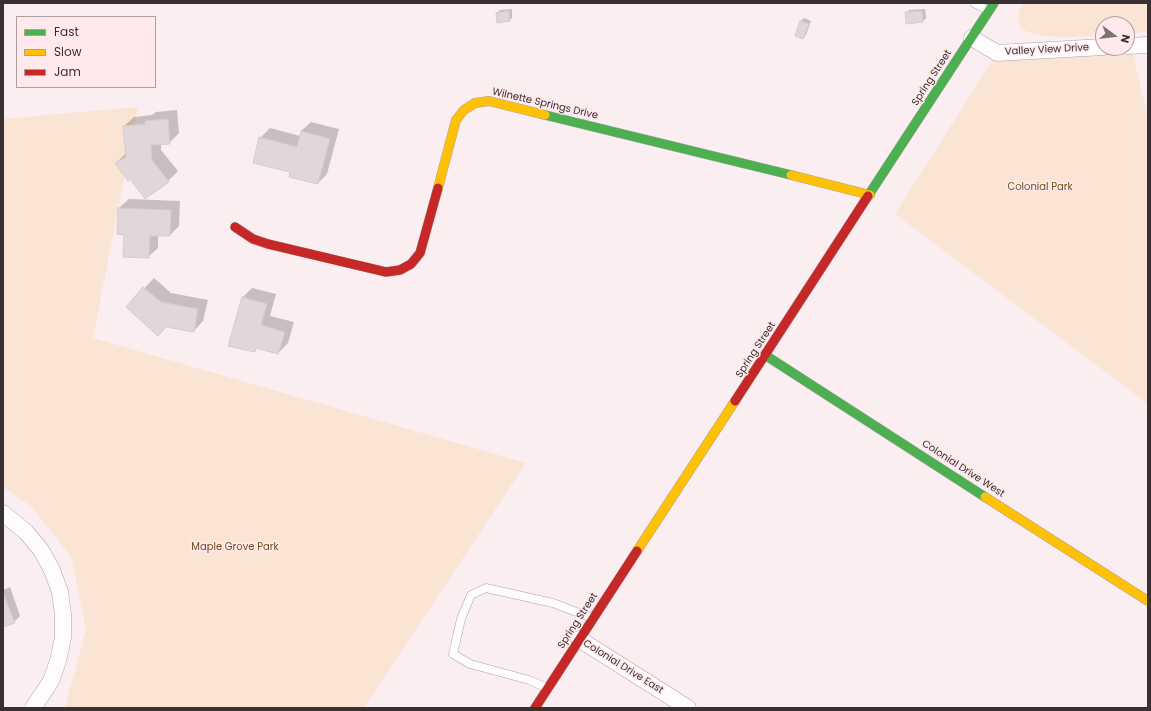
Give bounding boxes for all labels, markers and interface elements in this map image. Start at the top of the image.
legend [16,16,156,88]
north arrow [1095,16,1135,56]
text: Fast [54,23,79,40]
text: N [1117,33,1134,45]
street label: Valley View Drive [1005,42,1089,58]
text: Slow [54,43,82,60]
street label: Spring Street [910,48,954,108]
text: Jam [54,63,81,80]
street label: Wilnette Springs Drive [491,86,599,122]
park label: Colonial Park [1007,181,1073,193]
street label: Spring Street [734,320,778,380]
street label: Colonial Drive West [919,438,1007,500]
park label: Maple Grove Park [191,541,279,553]
street label: Spring Street [556,591,600,651]
street label: Colonial Drive East [581,637,665,697]

